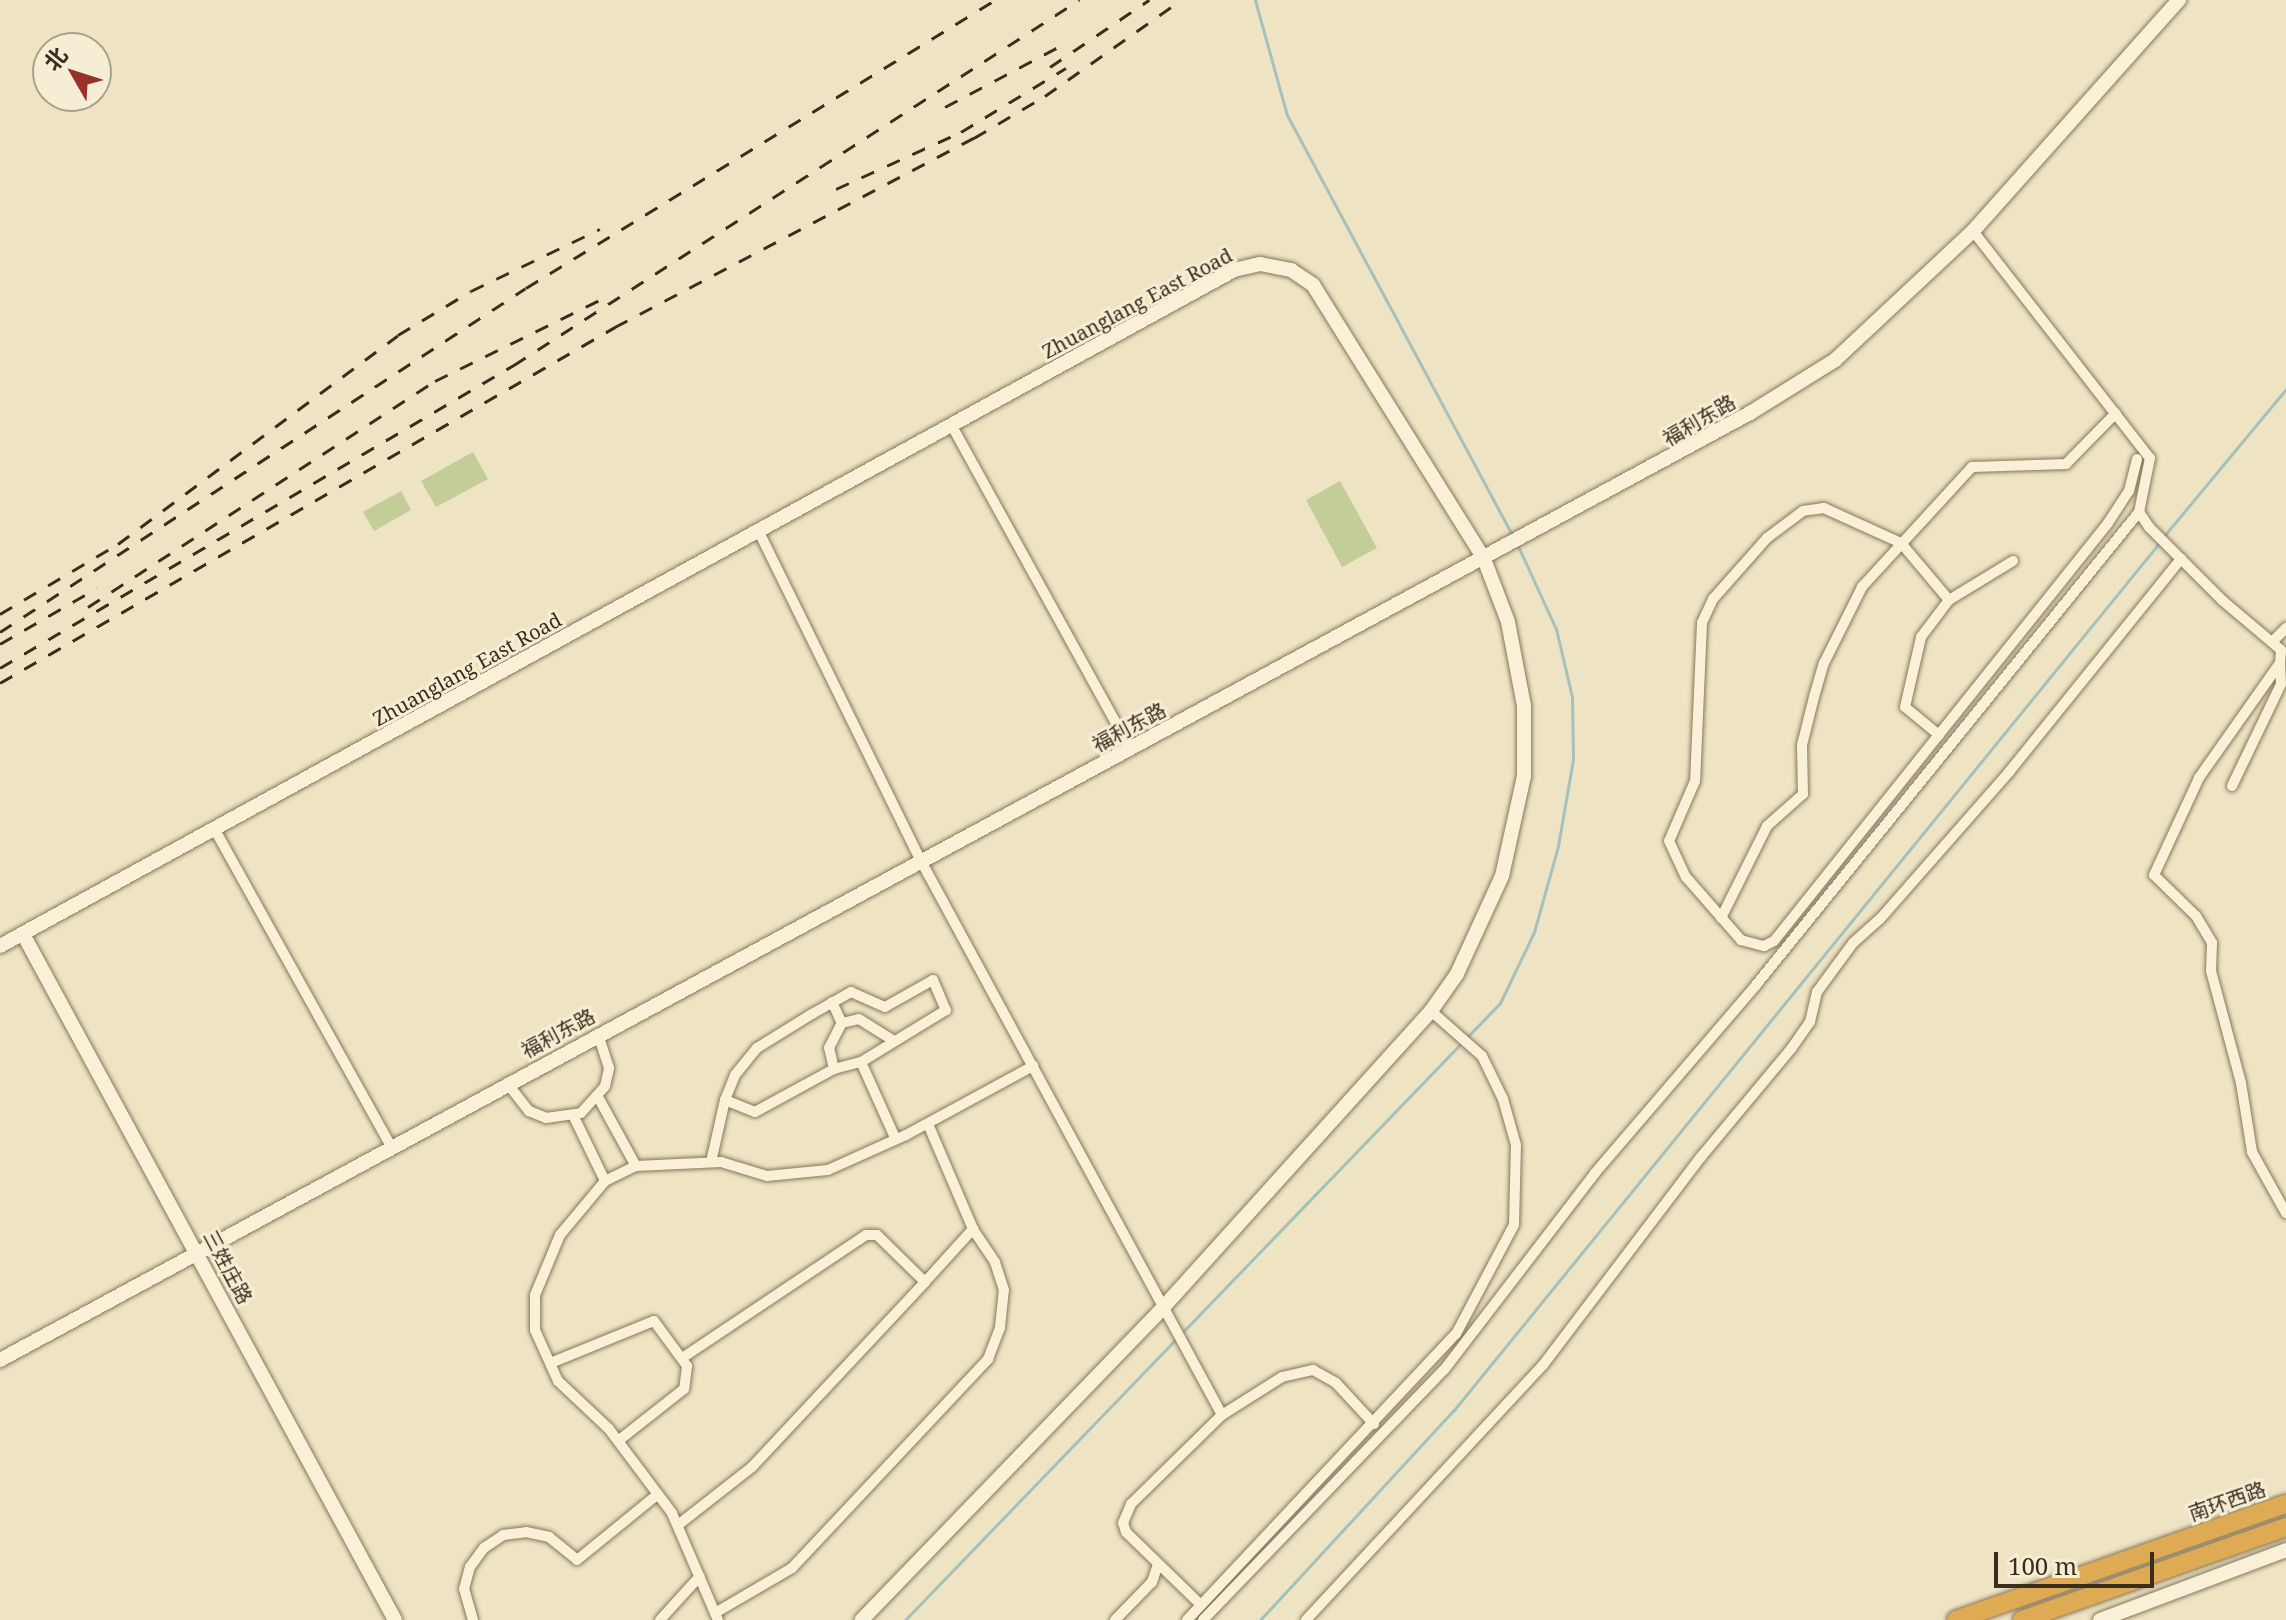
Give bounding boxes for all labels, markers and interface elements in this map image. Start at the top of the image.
north arrow [32,32,112,112]
text: 北 [36,40,73,76]
street label: Zhuanglang East Road [1038,243,1236,363]
street label: 福利东路 [1658,390,1740,450]
street label: Zhuanglang East Road [369,607,565,731]
street label: 福利东路 [1088,698,1170,756]
street label: 福利东路 [517,1004,599,1062]
street label: 三姓庄路 [199,1226,257,1308]
street label: 南环西路 [2185,1477,2269,1525]
scale bar [1998,1536,2158,1586]
text: 100 m [2008,1549,2077,1582]

